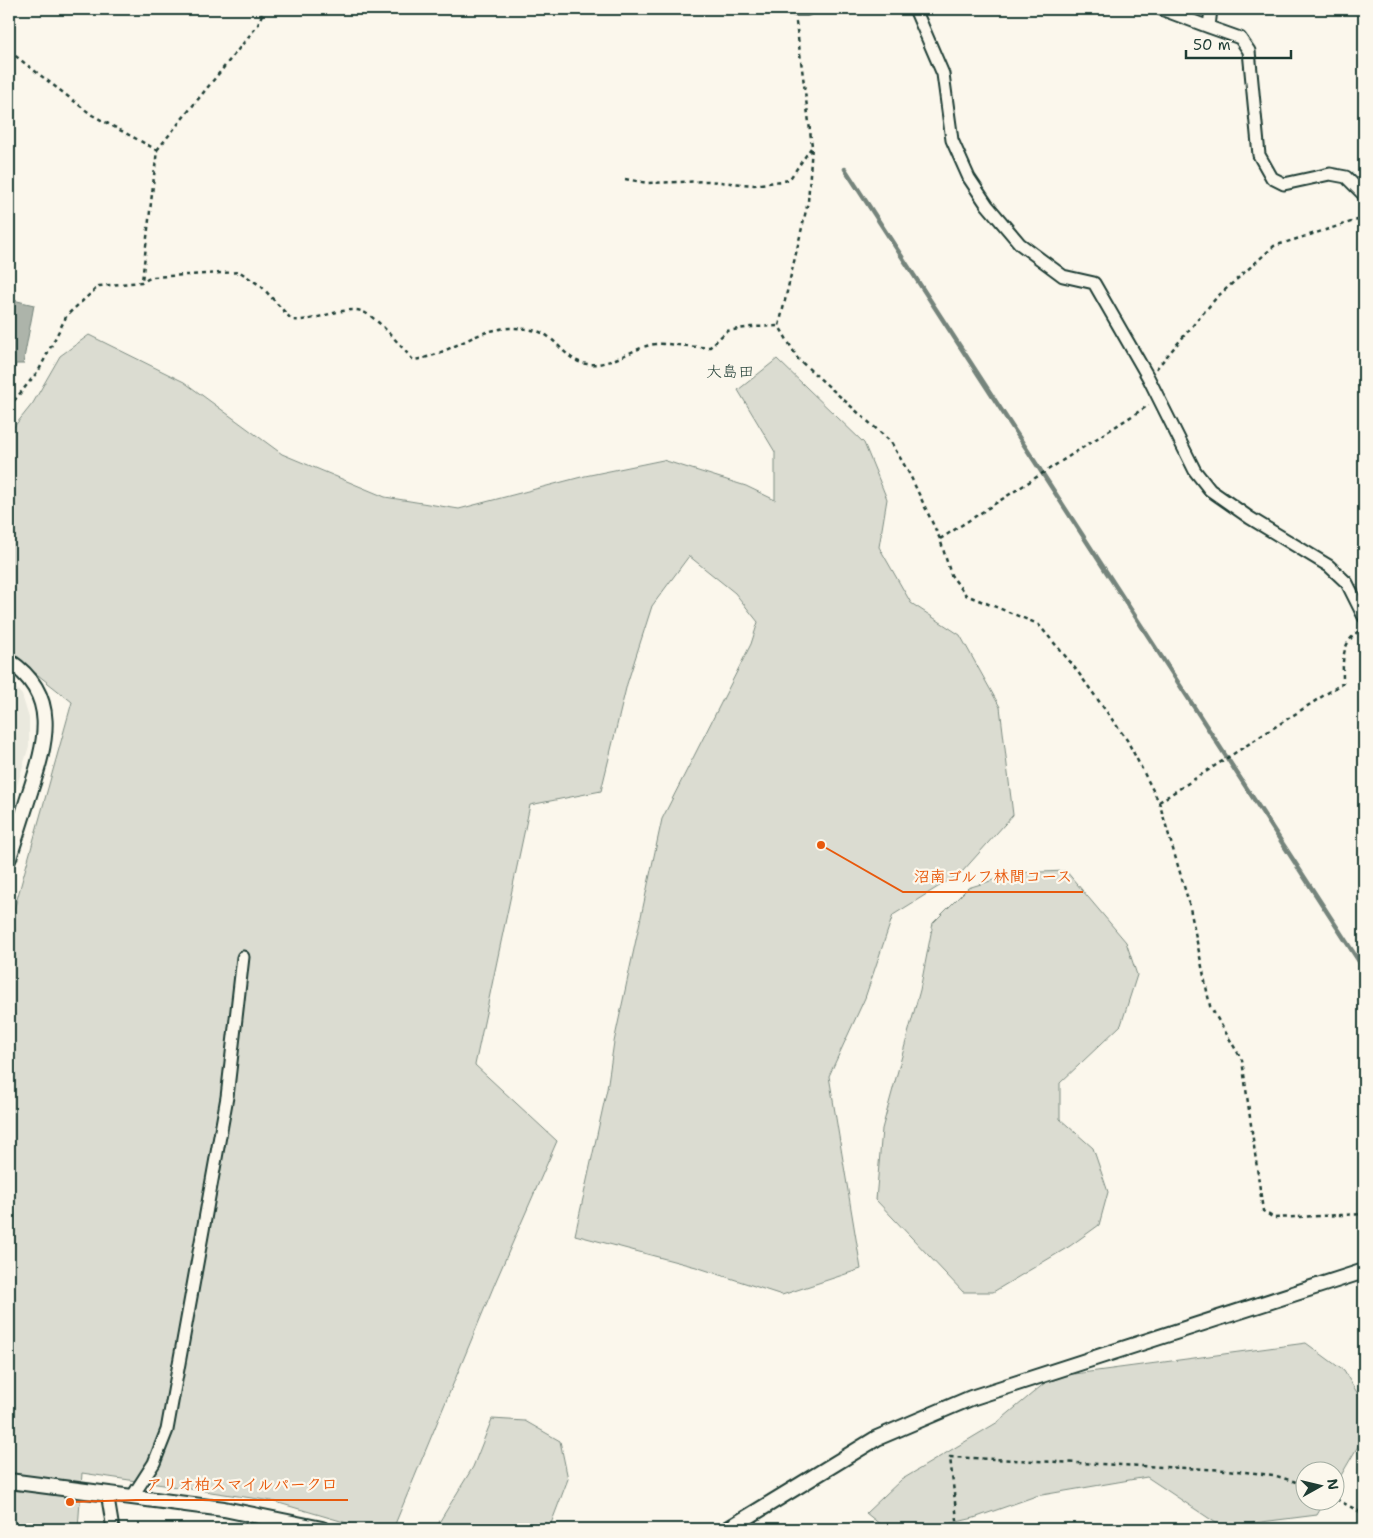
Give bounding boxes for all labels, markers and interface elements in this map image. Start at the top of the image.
scale bar [1186,28,1290,60]
text: 50 m [1193,35,1231,55]
district label: 大島田 [706,361,754,382]
callout: 沼南ゴルフ林間コース [903,861,1083,892]
text: 沼南ゴルフ林間コース [914,866,1072,887]
north arrow [1296,1460,1346,1510]
callout: アリオ柏スマイルパーク口 [136,1469,348,1500]
text: アリオ柏スマイルパーク口 [146,1474,338,1495]
text: N [1323,1477,1343,1491]

